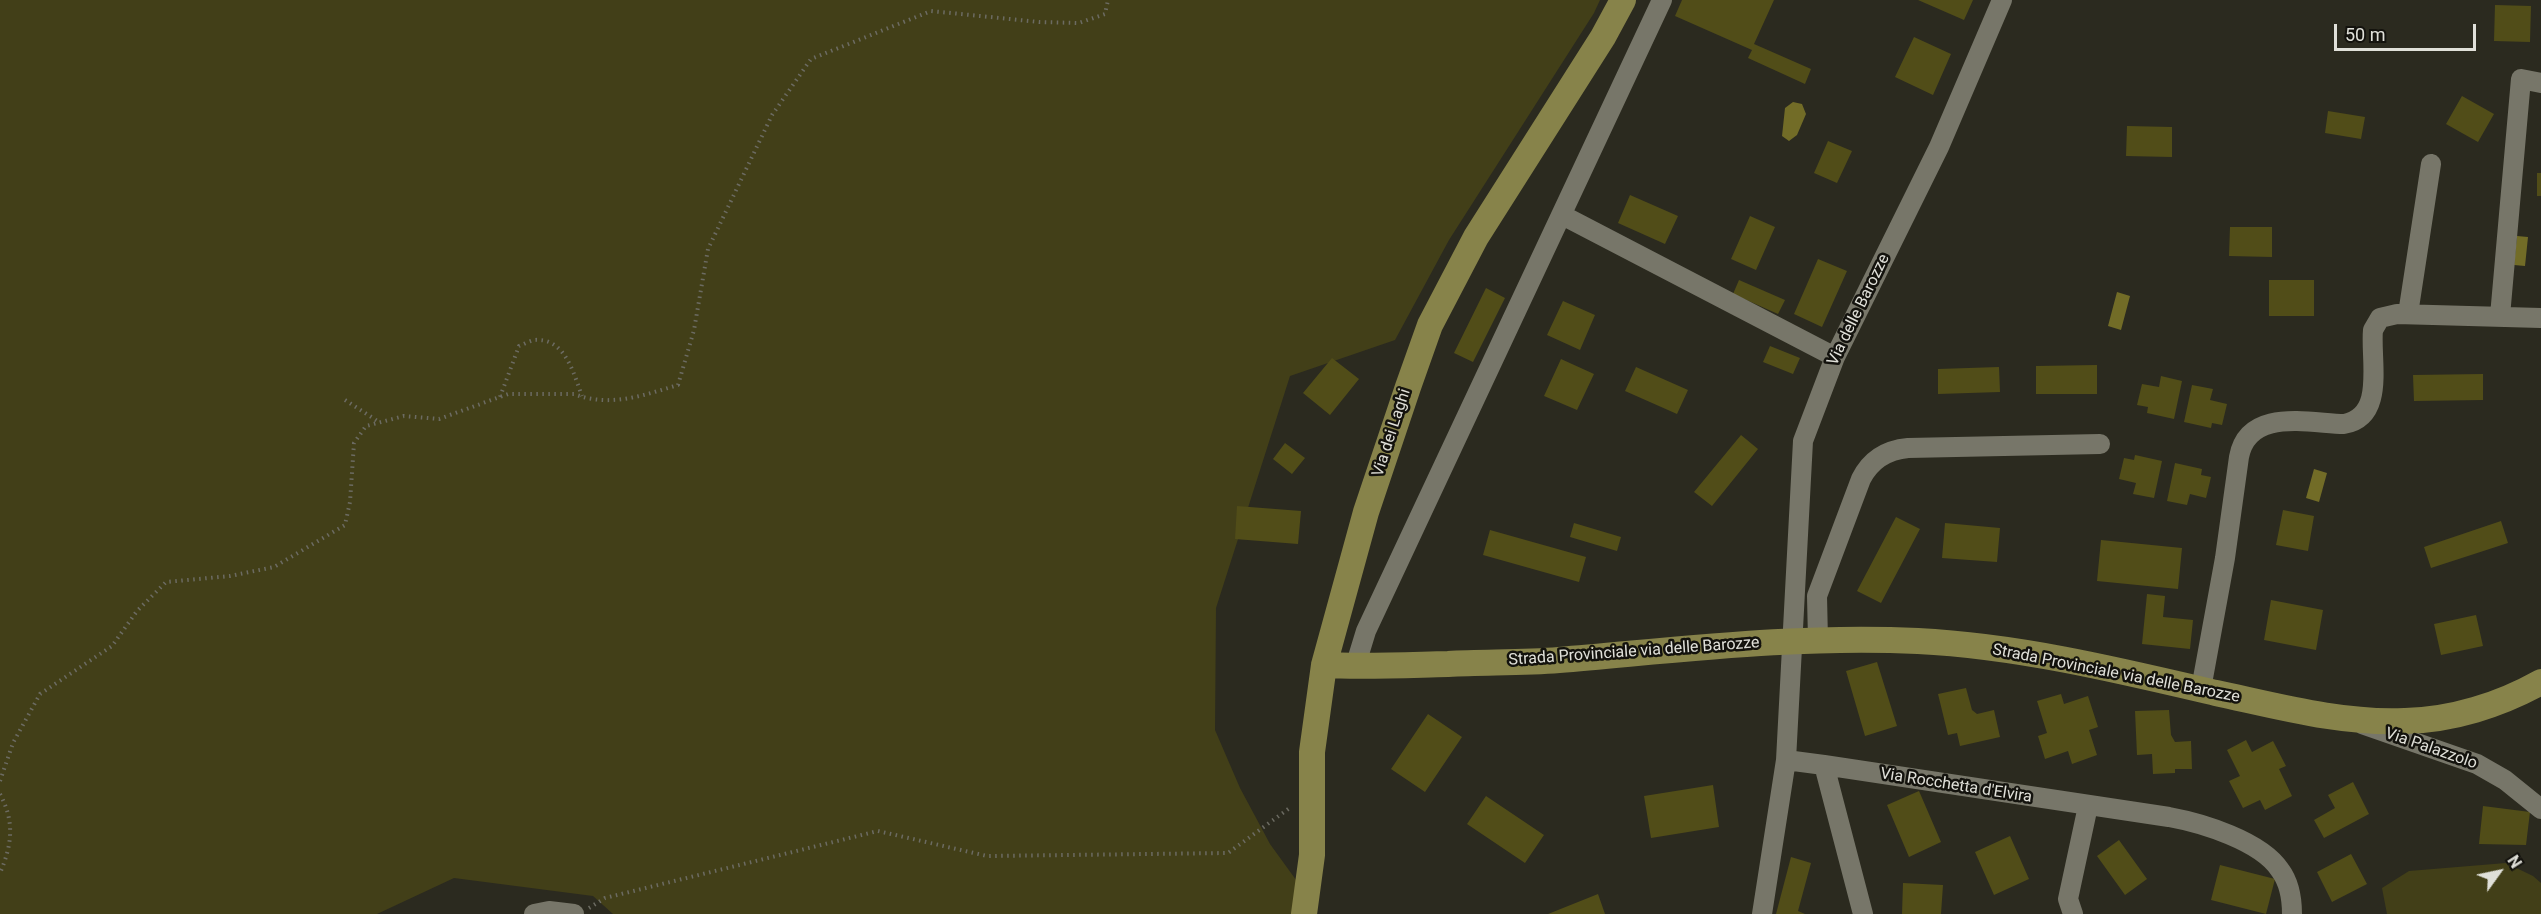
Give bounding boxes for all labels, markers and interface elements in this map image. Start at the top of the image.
scale bar [2337,12,2480,50]
text: 50 m [2345,24,2385,45]
street label: Via delle Barozze [1824,251,1894,369]
street label: Via dei Laghi [1369,387,1415,479]
street label: Strada Provinciale via delle Barozze [1508,634,1760,670]
street label: Strada Provinciale via delle Barozze [1991,641,2241,707]
street label: Via Palazzolo [2383,724,2479,774]
street label: Via Rocchetta d'Elvira [1879,765,2033,807]
north arrow [2469,842,2529,902]
text: N [2503,852,2526,872]

